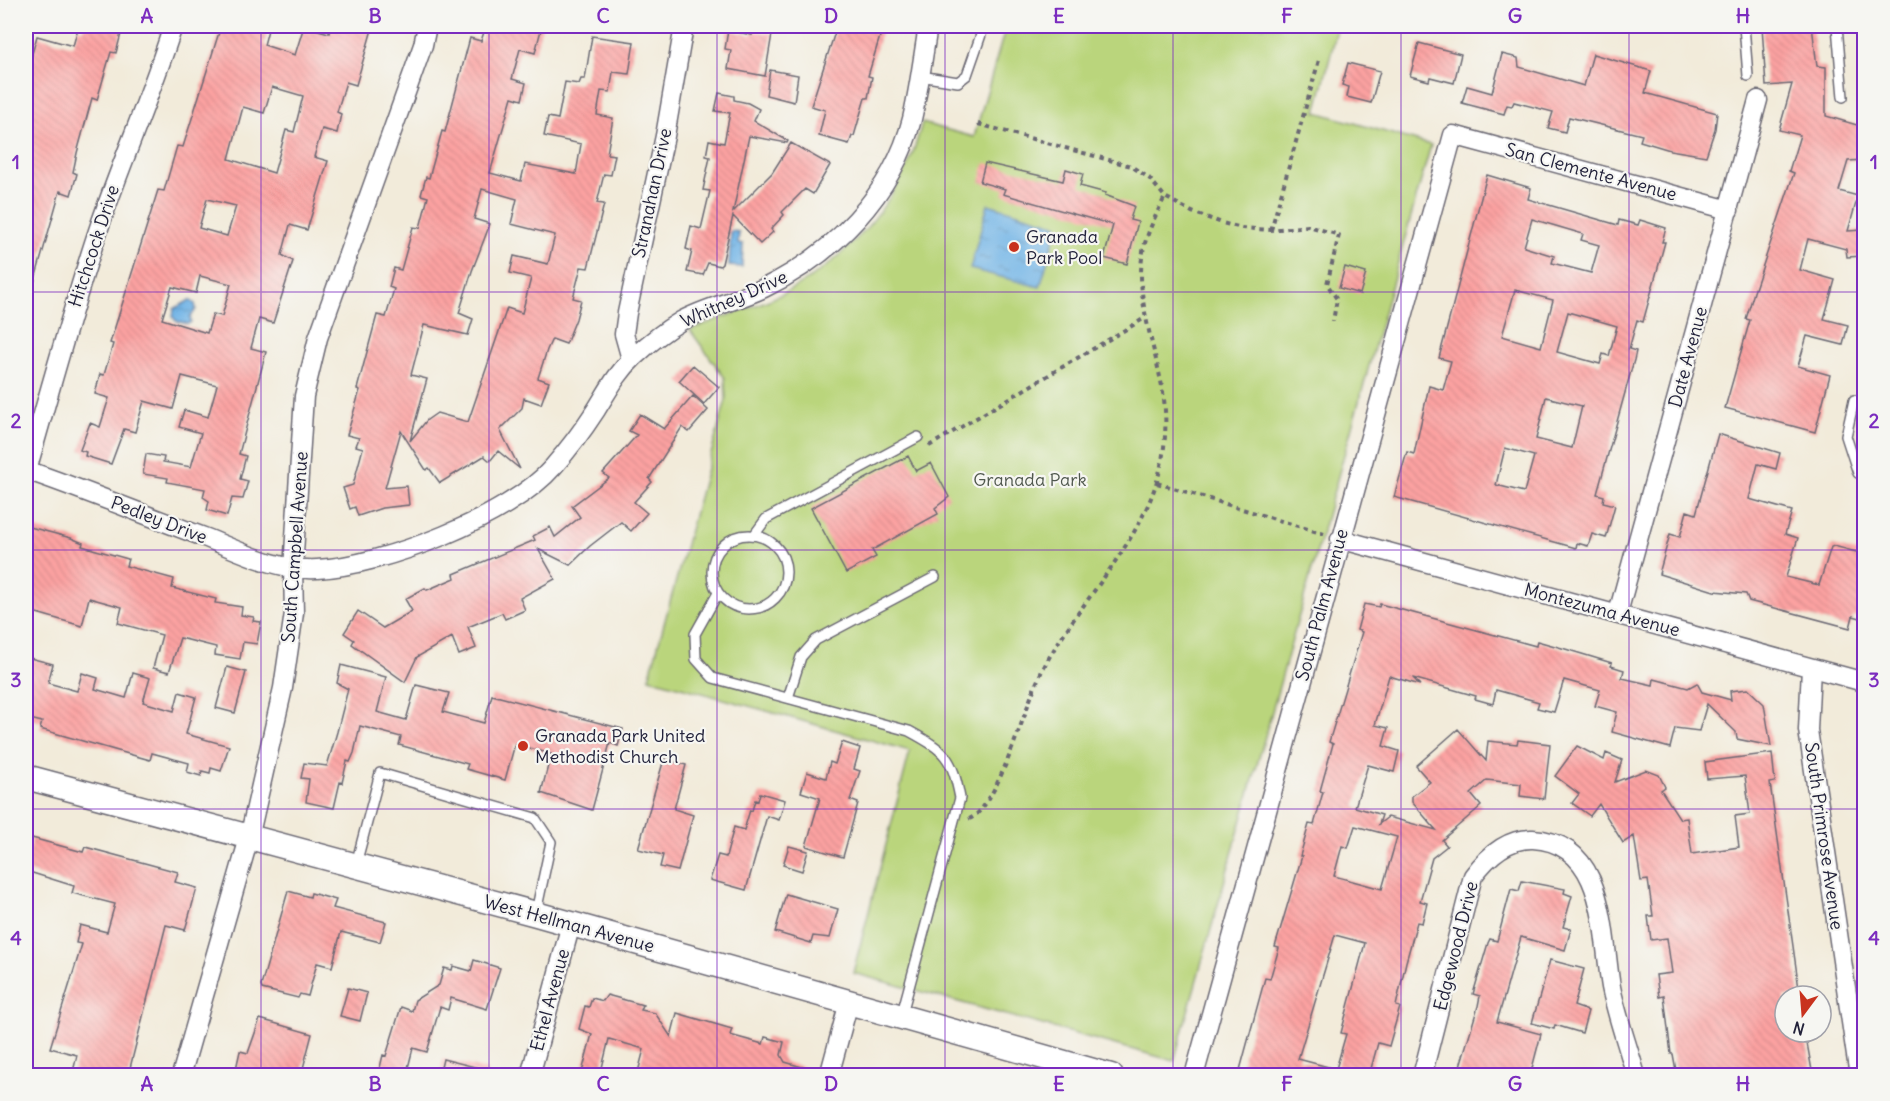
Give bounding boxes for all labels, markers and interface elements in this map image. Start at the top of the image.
text: A [141,3,154,28]
text: B [368,3,382,28]
text: C [596,3,610,28]
text: D [824,3,838,28]
text: E [1053,3,1065,28]
text: F [1281,3,1293,28]
text: G [1508,3,1522,28]
text: H [1736,3,1750,28]
street label: Stranahan Drive [627,126,676,260]
street label: San Clemente Avenue [1503,138,1679,205]
text: 1 [12,149,20,174]
text: 1 [1870,149,1878,174]
street label: Hitchcock Drive [63,182,124,310]
place label: Granada Park Pool [1026,225,1102,269]
marker: Granada Park Pool [1007,240,1021,254]
street label: Whitney Drive [677,265,791,332]
street label: Date Avenue [1663,304,1712,410]
text: 2 [11,408,22,433]
text: 2 [1869,408,1880,433]
street label: South Campbell Avenue [276,451,313,643]
park label: Granada Park [973,468,1087,491]
street label: Pedley Drive [108,491,211,548]
street label: South Palm Avenue [1290,526,1353,683]
street label: Montezuma Avenue [1522,578,1682,641]
text: 3 [10,667,22,692]
text: 3 [1868,667,1880,692]
place label: Granada Park United Methodist Church [535,724,706,768]
marker: Granada Park United Methodist Church [516,739,530,753]
street label: South Primrose Avenue [1800,741,1849,931]
street label: Edgewood Drive [1428,879,1483,1013]
street label: West Hellman Avenue [481,890,657,957]
text: 4 [10,925,22,950]
text: 4 [1868,925,1880,950]
street label: Ethel Avenue [525,946,574,1054]
north arrow [1773,984,1833,1044]
text: N [1791,1017,1807,1040]
text: A [141,1071,154,1096]
text: B [368,1071,382,1096]
text: C [596,1071,610,1096]
text: D [824,1071,838,1096]
text: E [1053,1071,1065,1096]
text: F [1281,1071,1293,1096]
text: G [1508,1071,1522,1096]
text: H [1736,1071,1750,1096]

